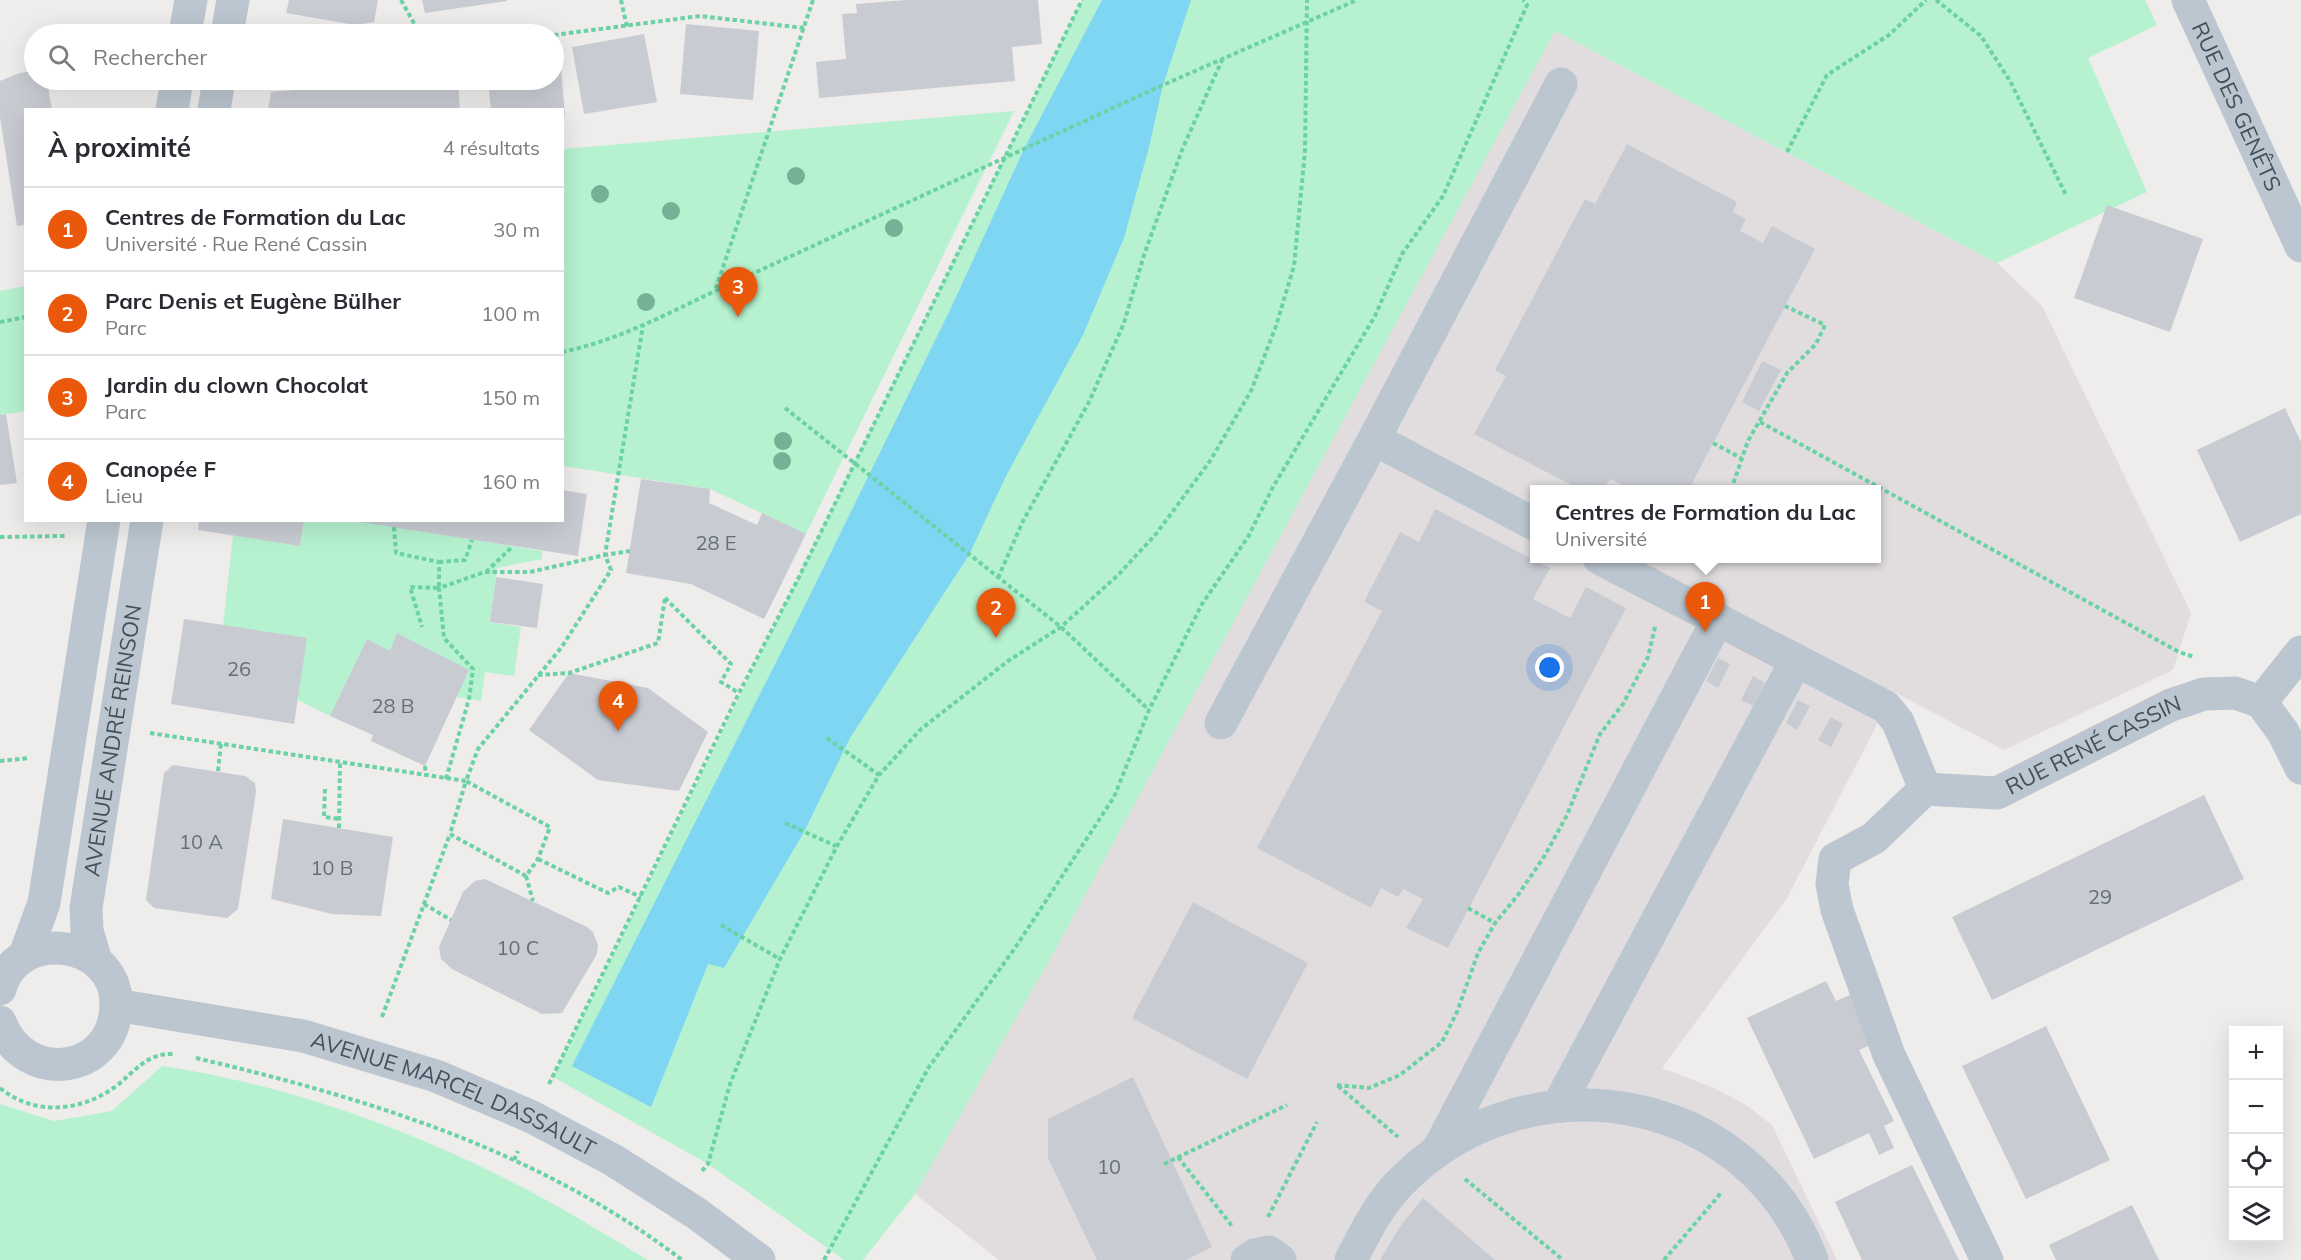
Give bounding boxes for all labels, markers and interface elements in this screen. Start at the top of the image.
street label: RUE DES GENÊTS [2186,17,2288,195]
search box [24,24,564,90]
icon: search [45,41,78,74]
text: Rechercher [93,43,207,71]
text: À proximité [48,131,191,164]
text: 4 résultats [443,135,540,160]
text: Centres de Formation du Lac [105,203,406,231]
text: 1 [62,217,74,242]
text: 30 m [493,217,540,242]
text: Université · Rue René Cassin [105,231,368,256]
pin: 3 [718,268,758,317]
text: Parc Denis et Eugène Bülher [105,287,401,315]
text: 2 [62,301,74,326]
text: 100 m [481,301,540,326]
text: Parc [105,315,147,340]
text: Jardin du clown Chocolat [105,371,368,399]
text: 3 [62,385,74,410]
text: 150 m [481,385,540,410]
text: Parc [105,399,147,424]
text: Canopée F [105,455,216,483]
text: 4 [62,469,74,494]
text: 160 m [481,469,540,494]
text: Lieu [105,483,143,508]
popup [1530,485,1881,563]
text: Centres de Formation du Lac [1555,498,1856,526]
text: Université [1555,526,1647,551]
house number: 28 E [696,530,736,555]
pin: 1 [1686,582,1724,632]
pin: 2 [976,588,1016,638]
street label: AVENUE ANDRÉ REINSON [77,602,148,878]
your location [1535,653,1564,682]
house number: 26 [227,656,251,681]
pin: 4 [598,682,638,731]
street label: RUE RENÉ CASSIN [2001,689,2185,800]
house number: 28 B [372,693,414,718]
house number: 10 A [179,829,223,854]
house number: 10 B [311,855,353,880]
house number: 29 [2088,884,2112,909]
house number: 10 C [497,935,539,960]
street label: AVENUE MARCEL DASSAULT [308,1025,601,1162]
map controls [2229,1026,2283,1242]
button: + [2229,1026,2283,1080]
button: − [2229,1080,2283,1134]
button: locate [2229,1134,2283,1188]
house number: 10 [1097,1154,1121,1179]
button: layers [2229,1188,2283,1242]

